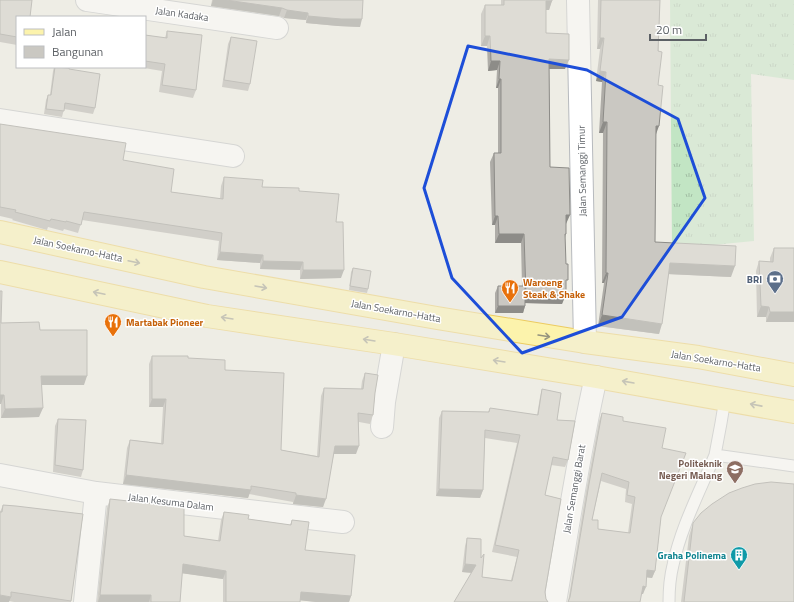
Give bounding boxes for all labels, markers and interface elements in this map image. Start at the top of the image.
street label: Jalan Kadaka [154,3,210,25]
legend [16,16,146,68]
scale bar [650,16,706,42]
text: 20 m [656,20,682,39]
text: Jalan [52,22,77,41]
text: Bangunan [52,42,103,61]
street label: Jalan Semanggi Timur [574,125,590,217]
street label: Jalan Soekarno-Hatta [32,232,124,266]
one-way arrow [127,258,140,266]
bank icon: BRI [765,269,785,294]
place label: BRI [747,272,762,287]
place label: Waroeng Steak & Shake [523,275,585,302]
restaurant icon: Waroeng Steak & Shake [500,278,520,303]
one-way arrow [254,283,267,291]
one-way arrow [93,288,106,296]
street label: Jalan Soekarno-Hatta [350,296,442,326]
restaurant icon: Martabak Pioneer [103,312,123,337]
one-way arrow [220,314,233,322]
place label: Martabak Pioneer [126,315,204,330]
one-way arrow [538,332,551,340]
one-way arrow [363,336,376,344]
street label: Jalan Soekarno-Hatta [670,347,762,375]
one-way arrow [493,357,506,365]
one-way arrow [622,378,635,386]
one-way arrow [750,401,763,409]
street label: Jalan Semanggi Barat [559,443,589,535]
place label: Politeknik Negeri Malang [659,456,723,483]
school or university icon: Politeknik Negeri Malang [725,459,745,484]
street label: Jalan Kesuma Dalam [127,489,215,515]
building icon: Graha Polinema [729,545,749,570]
place label: Graha Polinema [658,548,726,563]

